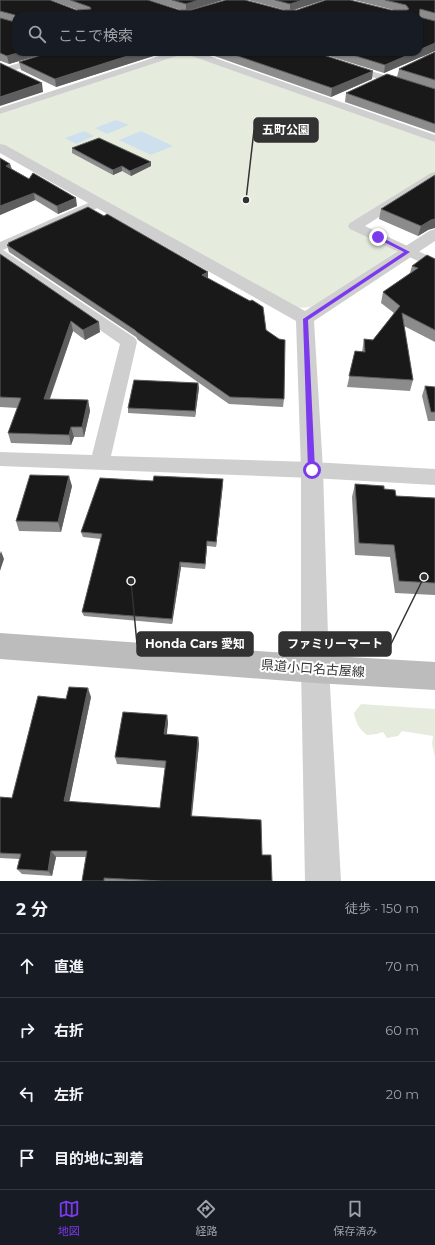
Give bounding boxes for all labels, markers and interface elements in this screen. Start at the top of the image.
search box [12,12,423,56]
icon: search [26,23,48,45]
text: ここで検索 [58,26,133,45]
callout: 五町公園 [254,118,318,142]
text: 五町公園 [262,122,310,137]
route end [369,228,387,246]
route start [303,461,321,479]
callout: Honda Cars 愛知 [137,632,253,656]
callout: ファミリーマート [279,632,391,656]
text: Honda Cars 愛知 [145,636,245,651]
text: ファミリーマート [287,636,383,651]
street label: 県道小口名古屋線 [261,656,365,680]
text: 2 分 [16,899,48,919]
text: 徒歩 · 150 m [345,900,419,916]
icon: ahead [16,955,38,977]
text: 直進 [54,957,84,976]
text: 70 m [386,958,419,974]
icon: right [16,1019,38,1041]
text: 右折 [54,1021,84,1040]
text: 60 m [385,1022,419,1038]
icon: left [16,1083,38,1105]
text: 左折 [54,1085,84,1104]
text: 20 m [386,1086,419,1102]
icon: arrive [16,1147,38,1169]
text: 目的地に到着 [54,1149,144,1168]
tab: 地図 [58,1198,80,1238]
tab: 経路 [195,1198,217,1238]
tab: 保存済み [333,1198,377,1238]

